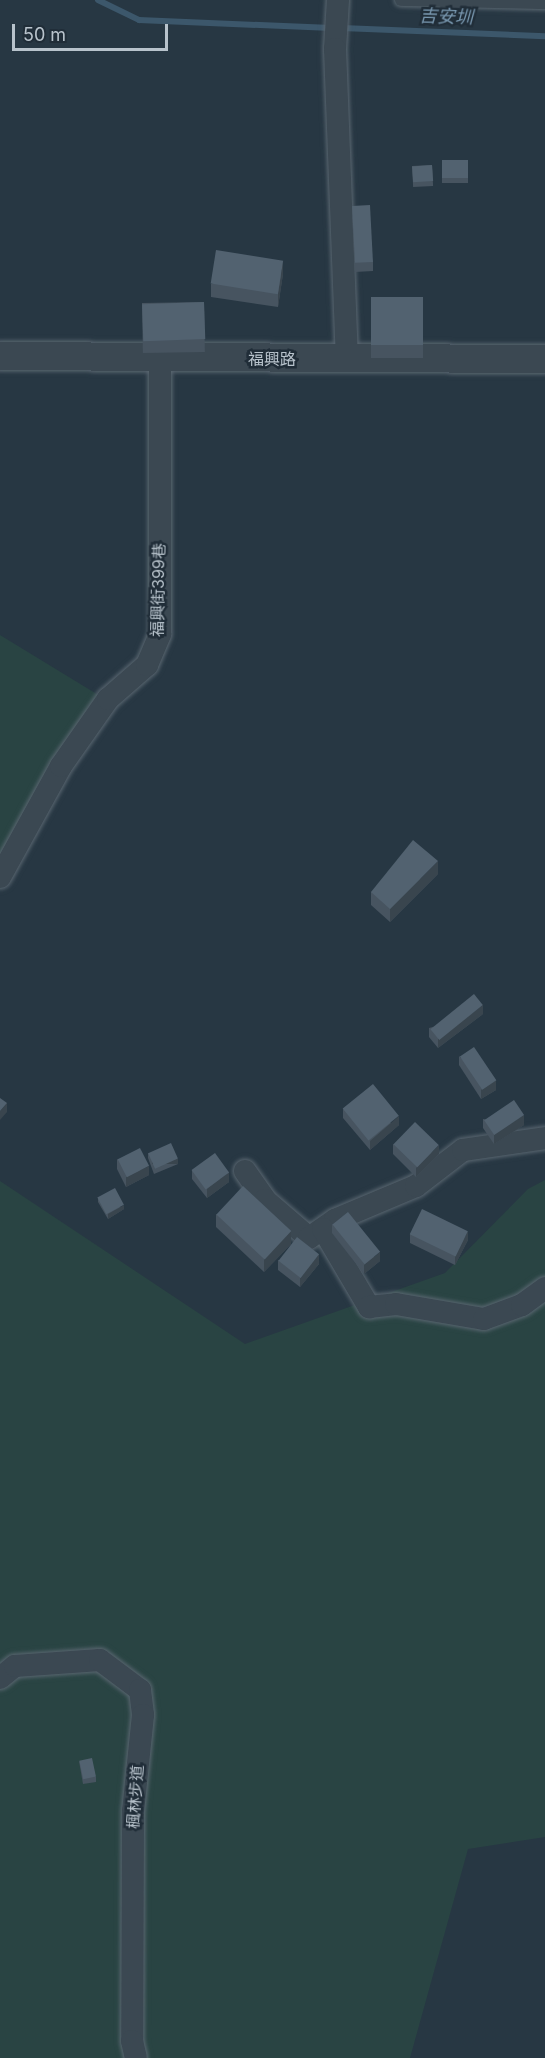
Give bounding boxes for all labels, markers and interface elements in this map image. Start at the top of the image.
water label: 吉安圳 [419,5,473,29]
scale bar [15,12,171,50]
text: 50 m [23,24,66,45]
street label: 福興路 [248,349,296,369]
street label: 福興街399巷 [148,543,168,637]
street label: 楓林步道 [123,1764,147,1830]

